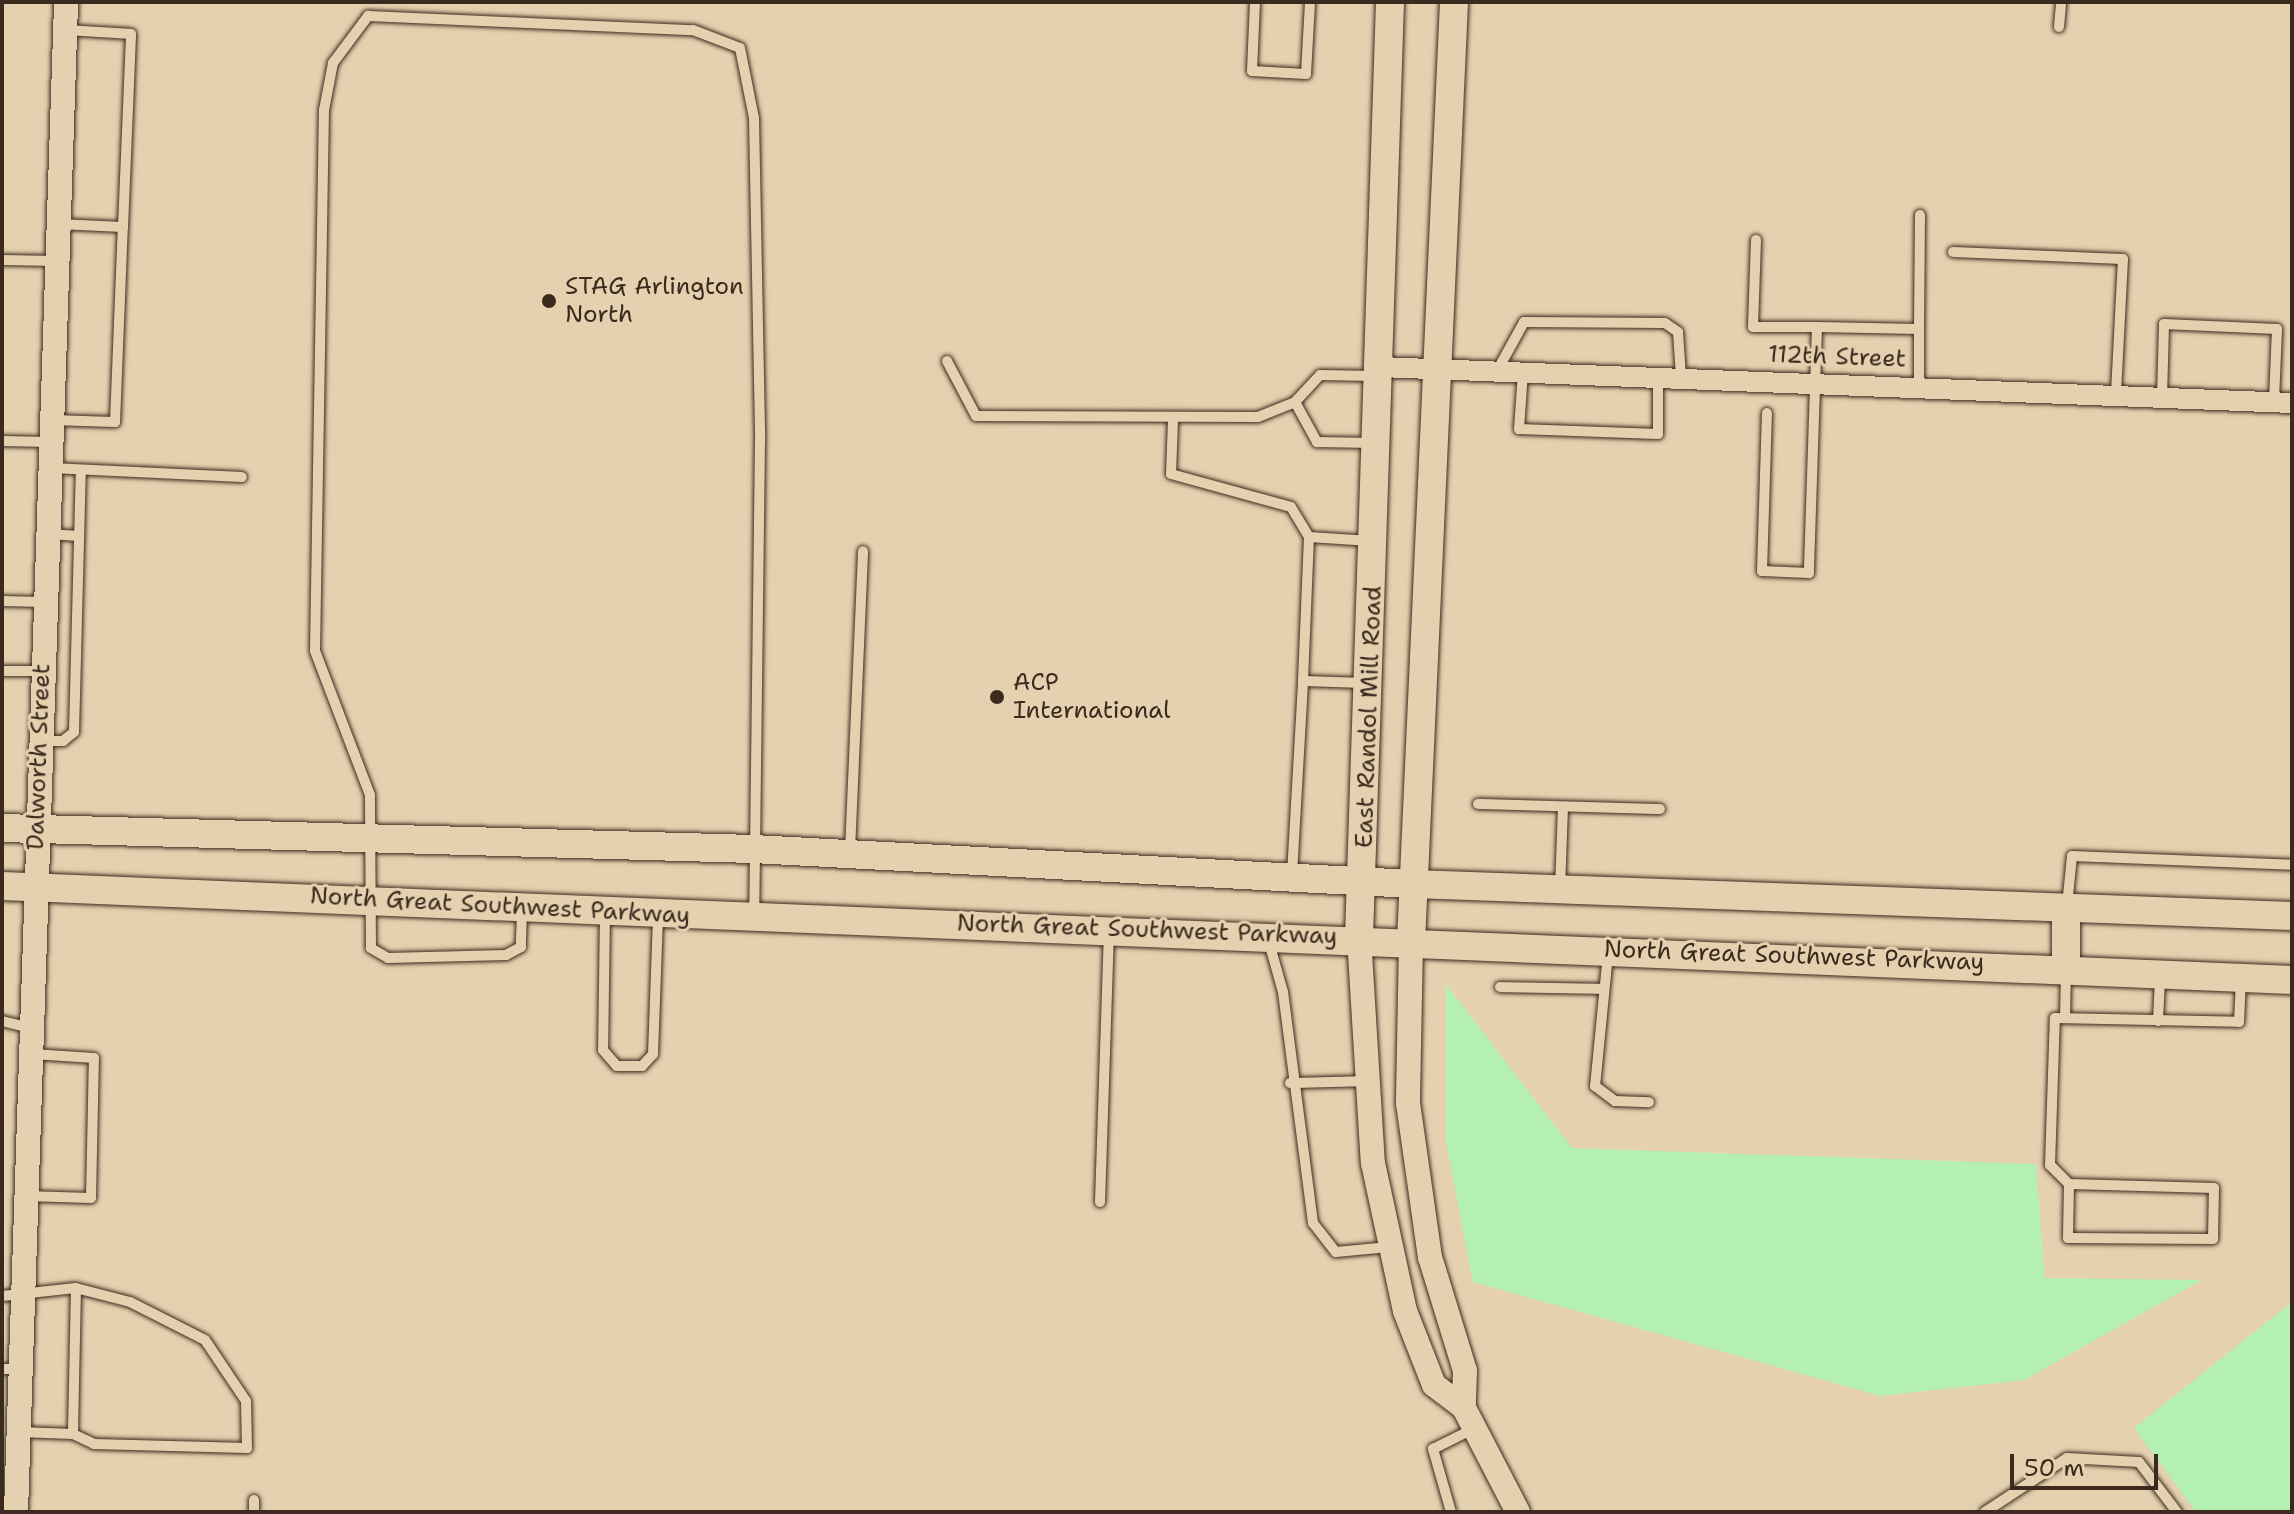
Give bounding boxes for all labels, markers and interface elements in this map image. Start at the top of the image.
place label: STAG Arlington North [565,273,744,329]
marker: STAG Arlington North [540,292,558,310]
street label: 112th Street [1768,340,1906,374]
street label: East Randol Mill Road [1350,585,1388,849]
street label: Dalworth Street [21,663,57,851]
place label: ACP International [1013,669,1170,725]
marker: ACP International [988,688,1006,706]
street label: North Great Southwest Parkway [309,882,691,930]
street label: North Great Southwest Parkway [956,909,1338,951]
street label: North Great Southwest Parkway [1603,935,1985,977]
scale bar [2014,1438,2162,1488]
text: 50 m [2024,1452,2084,1484]

